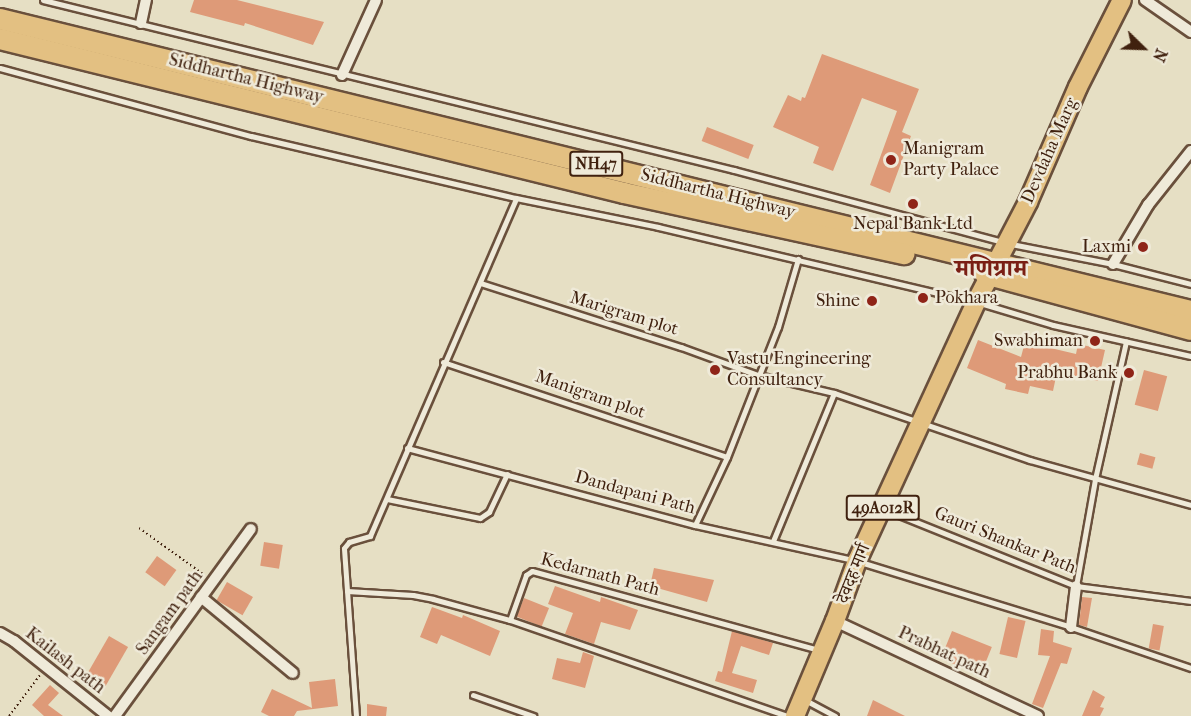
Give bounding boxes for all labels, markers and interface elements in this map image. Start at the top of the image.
north arrow [1113,18,1173,78]
text: N [1149,46,1171,65]
street label: Siddhartha Highway [166,49,326,109]
street label: Devdaha Marg [1017,95,1083,207]
place label: Manigram Party Palace [903,139,999,182]
road number: NH47 [569,151,623,177]
marker: Manigram Party Palace [884,153,898,167]
street label: Siddhartha Highway [638,164,798,224]
marker: Nepal Bank Ltd [906,197,920,211]
place label: Nepal Bank Ltd [853,213,973,235]
place label: Laxmi [1082,236,1131,258]
marker: Laxmi [1136,240,1150,254]
district label: मणिग्राम [955,255,1027,283]
street label: Marigram plot [567,287,681,341]
place label: Pokhara [935,287,998,309]
place label: Shine [816,290,860,312]
marker: Pokhara [916,291,930,305]
marker: Shine [865,294,879,308]
place label: Swabhiman [994,330,1083,352]
marker: Swabhiman [1088,334,1102,348]
place label: Vastu Engineering Consultancy [727,349,871,392]
place label: Prabhu Bank [1017,362,1117,384]
marker: Vastu Engineering Consultancy [708,363,722,377]
street label: Manigram plot [532,366,648,424]
marker: Prabhu Bank [1122,366,1136,380]
street label: Dandapani Path [572,467,698,519]
road number: 49A012R [846,495,920,521]
street label: Gauri Shankar Path [931,503,1079,579]
street label: देवदह मार्ग [832,541,876,607]
street label: Kedarnath Path [538,549,662,601]
street label: Sangam path [132,566,208,660]
street label: Prabhat path [894,622,994,684]
street label: Kailash path [21,623,109,699]

